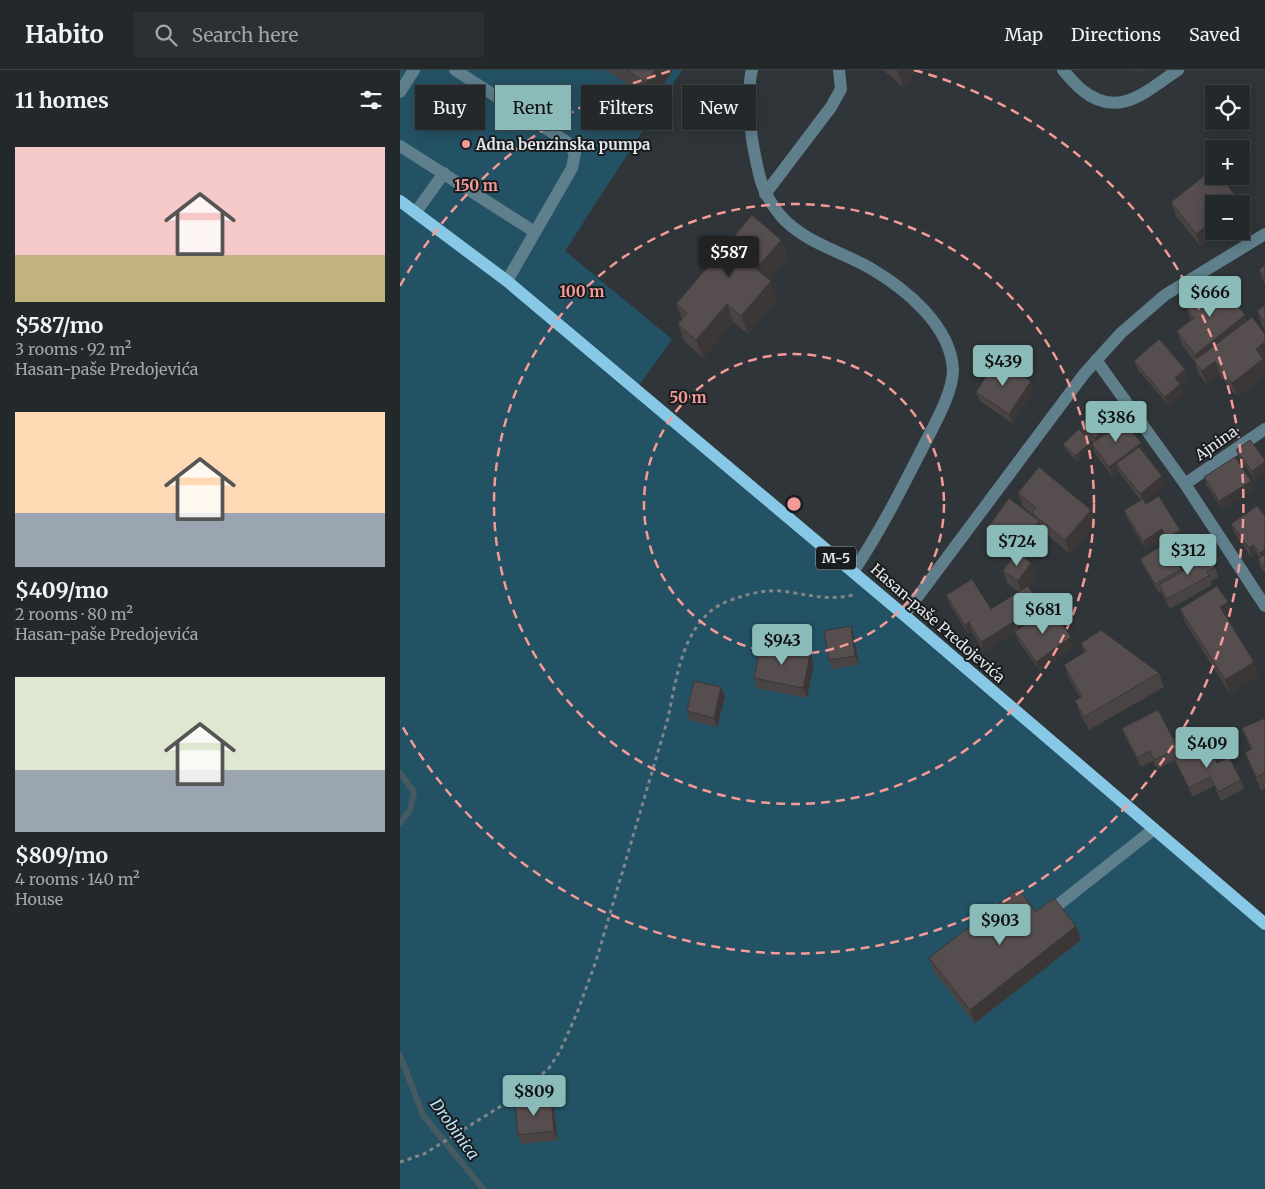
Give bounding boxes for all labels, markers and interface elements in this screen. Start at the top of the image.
search box [134,12,484,57]
text: Habito [25,19,104,50]
icon: search [152,21,180,49]
text: Search here [192,23,298,47]
text: Map [1005,23,1043,46]
text: Directions [1071,23,1161,46]
text: Saved [1189,23,1240,46]
chip: Buy [415,85,485,130]
chip: Rent [495,85,571,130]
chip: Filters [581,85,672,130]
chip: New [682,85,756,130]
map controls [1205,85,1250,240]
button: locate [1205,85,1250,130]
icon: filters [357,86,385,114]
text: 11 homes [15,87,109,114]
place label: Adna benzinska pumpa [475,135,651,154]
marker: Adna benzinska pumpa [460,138,472,150]
button: + [1205,140,1250,185]
text: 150 m [454,176,498,195]
icon: home [155,179,245,269]
button: − [1205,195,1250,240]
pin: $587 [699,236,759,278]
text: $587 [710,242,748,262]
pin: $666 [1180,276,1240,318]
text: 100 m [560,282,604,301]
text: $666 [1190,282,1230,302]
text: $587/mo [15,312,103,339]
text: 3 rooms · 92 m² [15,339,131,359]
pin: $439 [973,344,1033,387]
text: $439 [984,351,1022,371]
text: Hasan-paše Predojevića [15,359,198,379]
text: 50 m [669,388,707,407]
pin: $386 [1086,400,1146,443]
text: $386 [1097,407,1135,427]
street label: Ajnina [1190,422,1241,465]
icon: home [155,444,245,534]
centre of rings [785,495,803,513]
pin: $724 [987,524,1047,567]
text: $724 [998,531,1036,551]
pin: $312 [1158,534,1218,576]
text: $312 [1170,540,1206,560]
road number: M-5 [816,546,856,569]
street label: Hasan-paše Predojevića [867,559,1009,687]
text: $409/mo [15,577,108,604]
pin: $681 [1013,592,1073,635]
text: $681 [1024,599,1062,619]
text: 2 rooms · 80 m² [15,604,133,624]
text: Hasan-paše Predojevića [15,624,198,644]
pin: $943 [752,624,812,666]
text: $943 [763,630,801,650]
icon: home [155,709,245,799]
pin: $409 [1177,726,1237,769]
text: $409 [1187,733,1227,753]
text: $809/mo [15,842,108,869]
text: 4 rooms · 140 m² [15,869,140,889]
text: House [15,889,63,909]
pin: $903 [970,904,1030,946]
text: $903 [981,910,1019,930]
pin: $809 [504,1074,564,1117]
text: $809 [514,1081,554,1101]
water label: Drobinica [426,1094,484,1163]

